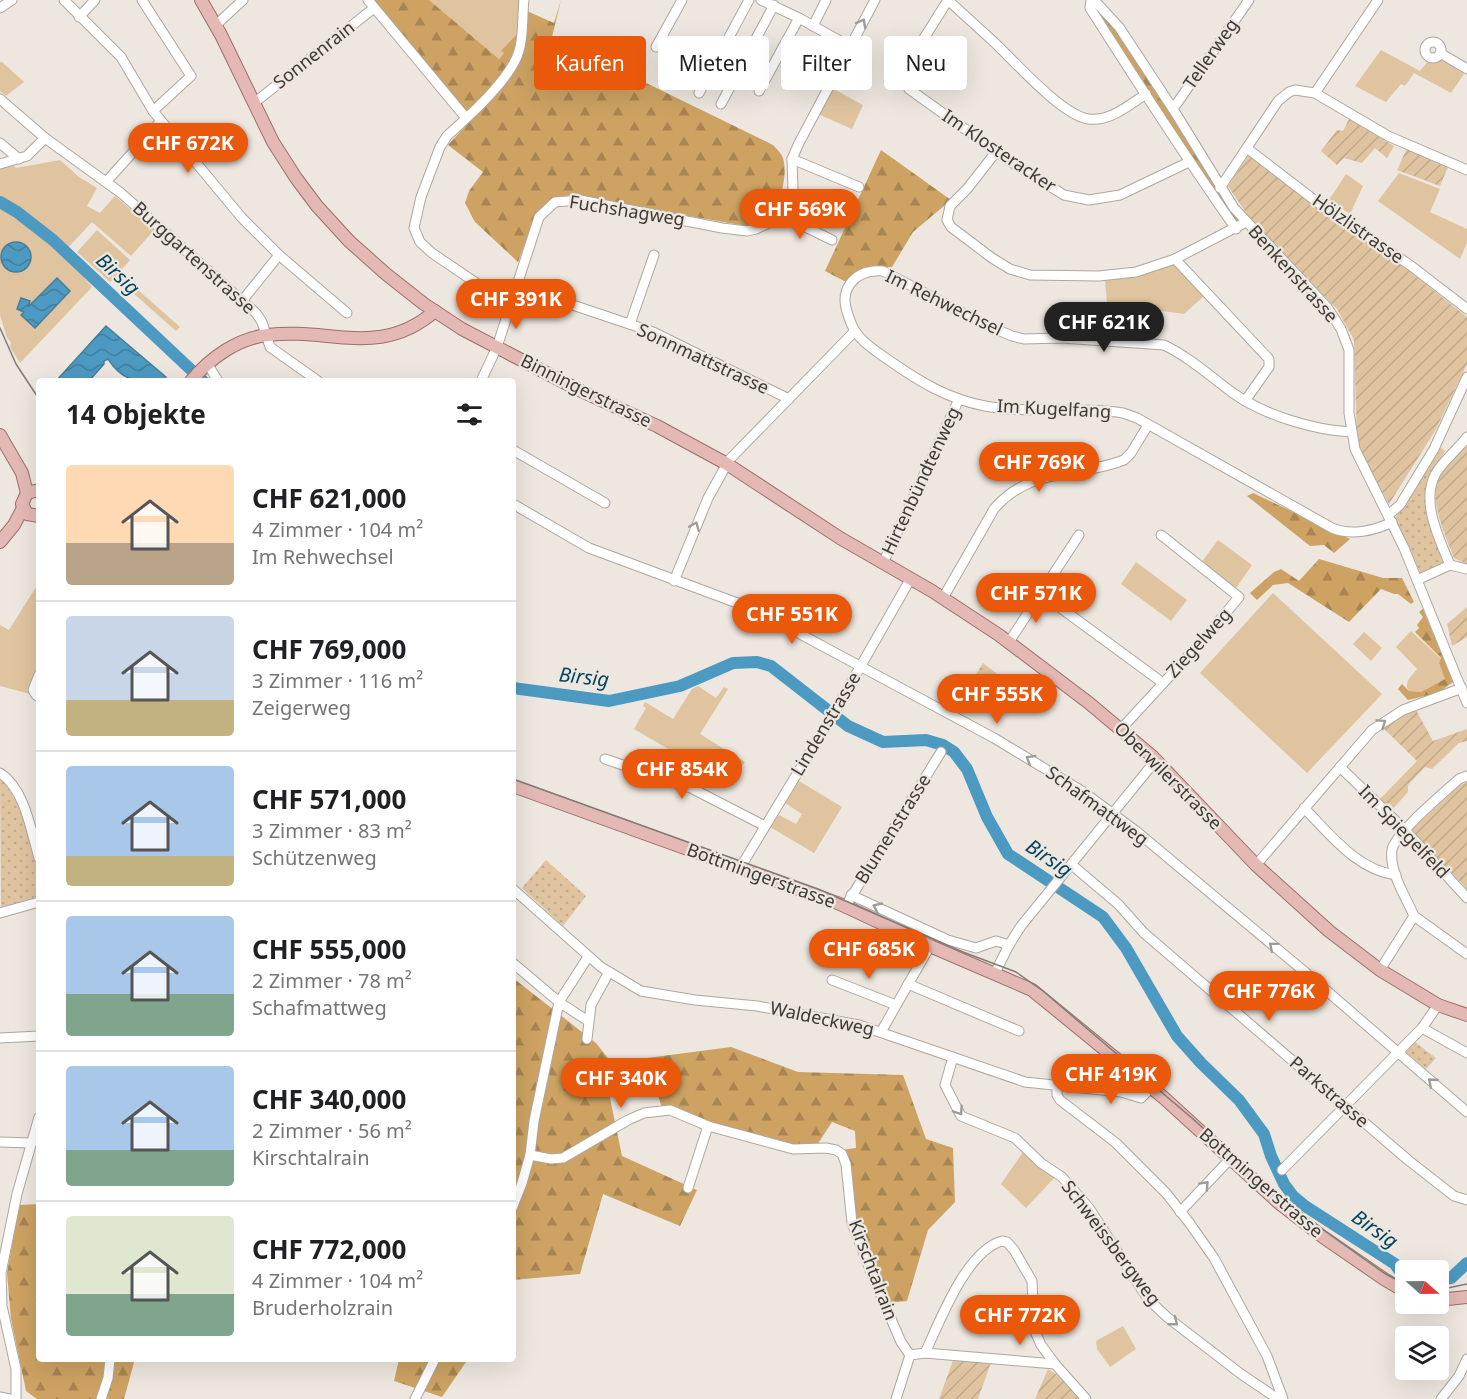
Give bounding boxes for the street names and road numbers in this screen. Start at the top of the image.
street label: Tellerweg [1177,13,1243,94]
street label: Sonnenrain [268,15,359,94]
street label: Im Klosteracker [938,103,1062,197]
street label: Hölzlistrasse [1308,188,1409,268]
street label: Fuchshagweg [568,189,687,231]
street label: Burggartenstrasse [128,196,261,319]
street label: Benkenstrasse [1243,219,1344,327]
street label: Im Rehwechsel [882,263,1007,341]
street label: Sonnmattstrasse [634,317,773,399]
street label: Binningerstrasse [517,348,656,432]
street label: Im Kugelfang [996,393,1112,423]
street label: Hirtenbündtenweg [875,403,965,558]
street label: Ziegelweg [1160,602,1236,682]
street label: Lindenstrasse [785,667,866,780]
street label: Oberwilerstrasse [1110,716,1228,834]
street label: Schafmattweg [1041,760,1154,851]
street label: Blumenstrasse [849,769,936,888]
street label: Im Spiegelfeld [1354,779,1455,883]
street label: Bottmingerstrasse [684,837,839,913]
street label: Waldeckweg [768,995,877,1041]
street label: Parkstrasse [1285,1050,1374,1132]
street label: Bottmingerstrasse [1195,1122,1329,1243]
street label: Schweissbergweg [1057,1175,1167,1310]
street label: Kirschtalrain [844,1216,904,1323]

